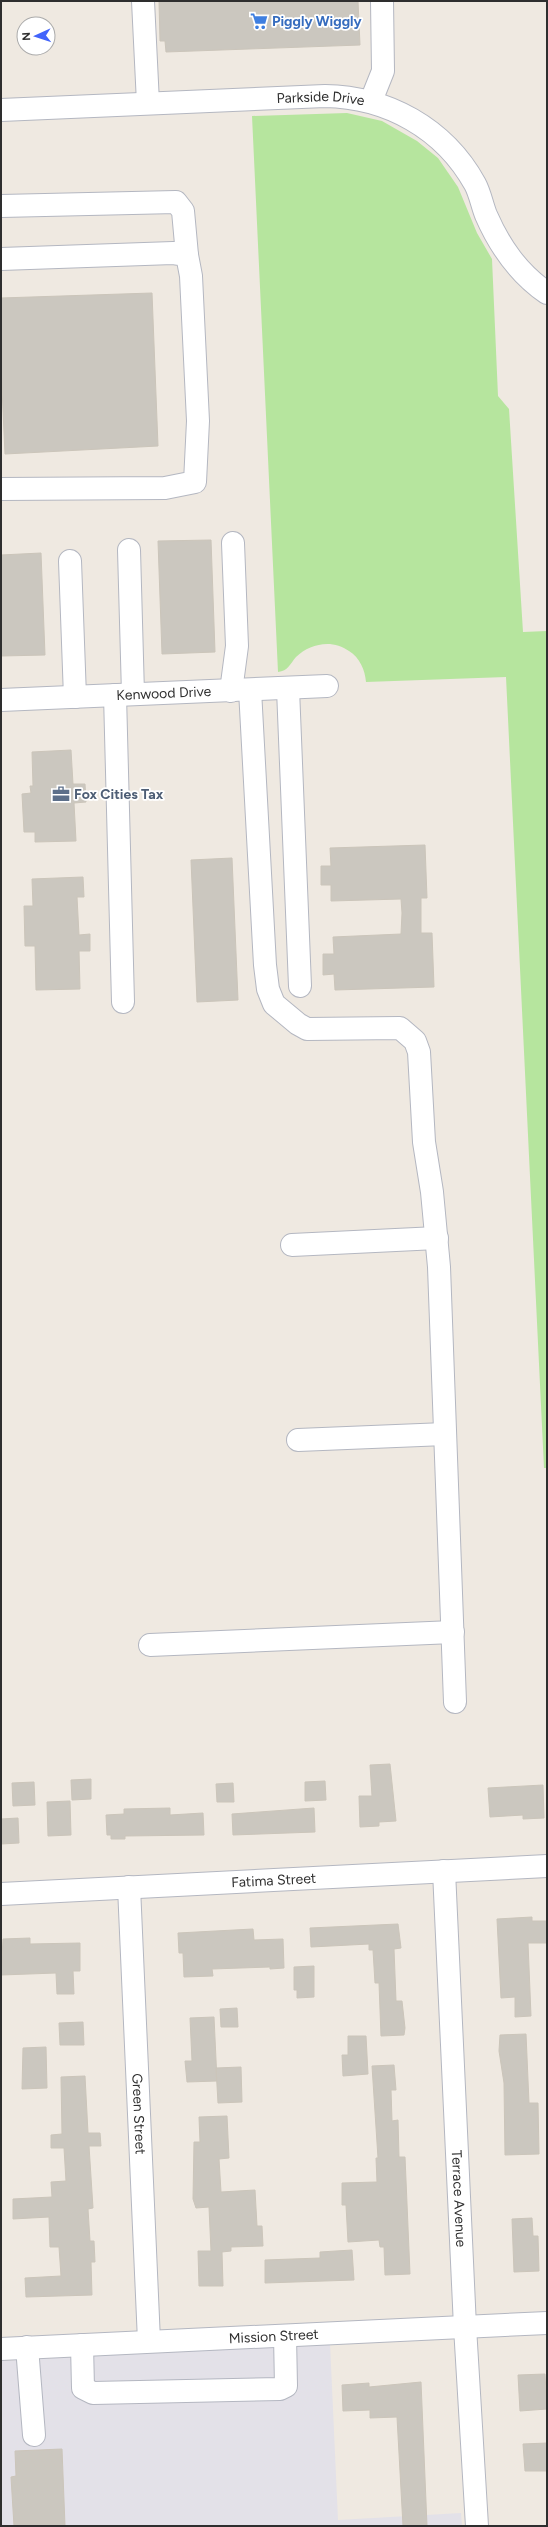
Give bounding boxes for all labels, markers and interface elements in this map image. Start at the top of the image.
supermarket icon: Piggly Wiggly [249,11,269,31]
place label: Piggly Wiggly [272,13,363,30]
north arrow [16,16,56,56]
text: N [20,32,33,41]
street label: Parkside Drive [276,88,366,110]
street label: Kenwood Drive [116,683,212,704]
office icon: Fox Cities Tax [51,784,71,804]
place label: Fox Cities Tax [74,786,164,803]
street label: Fatima Street [231,1870,317,1891]
street label: Green Street [128,2073,149,2155]
street label: Terrace Avenue [448,2150,469,2248]
street label: Mission Street [228,2326,319,2347]

